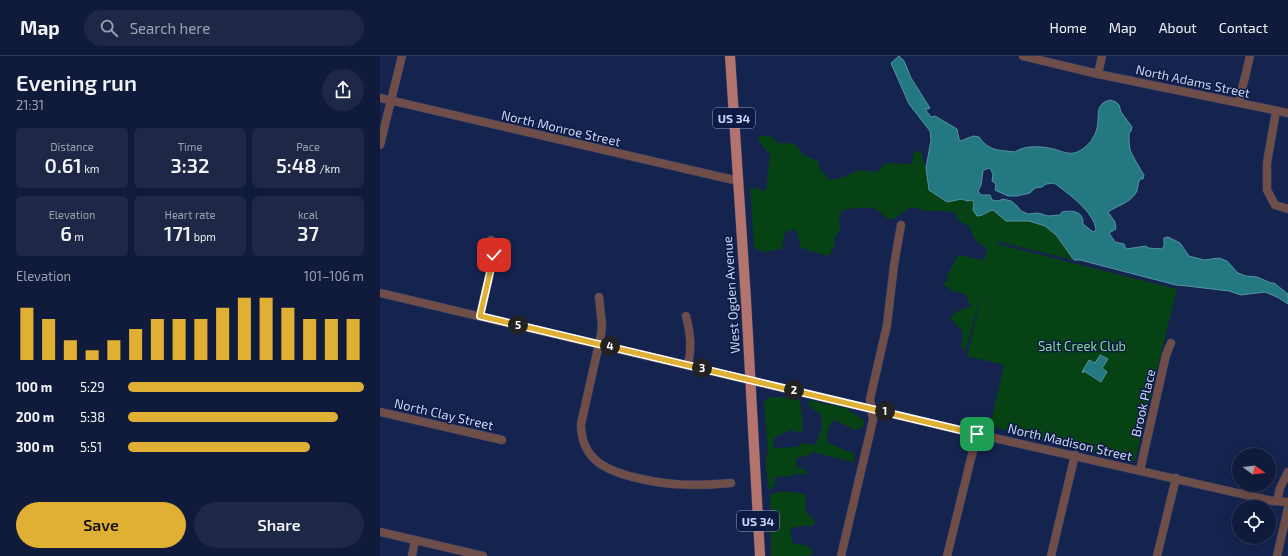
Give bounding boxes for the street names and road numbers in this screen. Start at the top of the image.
street label: North Adams Street [1134,61,1252,101]
street label: North Monroe Street [500,106,622,150]
road number: US 34 [713,108,755,128]
street label: West Ogden Avenue [719,236,743,354]
street label: Brook Place [1127,367,1159,438]
street label: North Clay Street [393,395,495,433]
street label: North Madison Street [1006,420,1134,464]
road number: US 34 [737,511,779,531]

